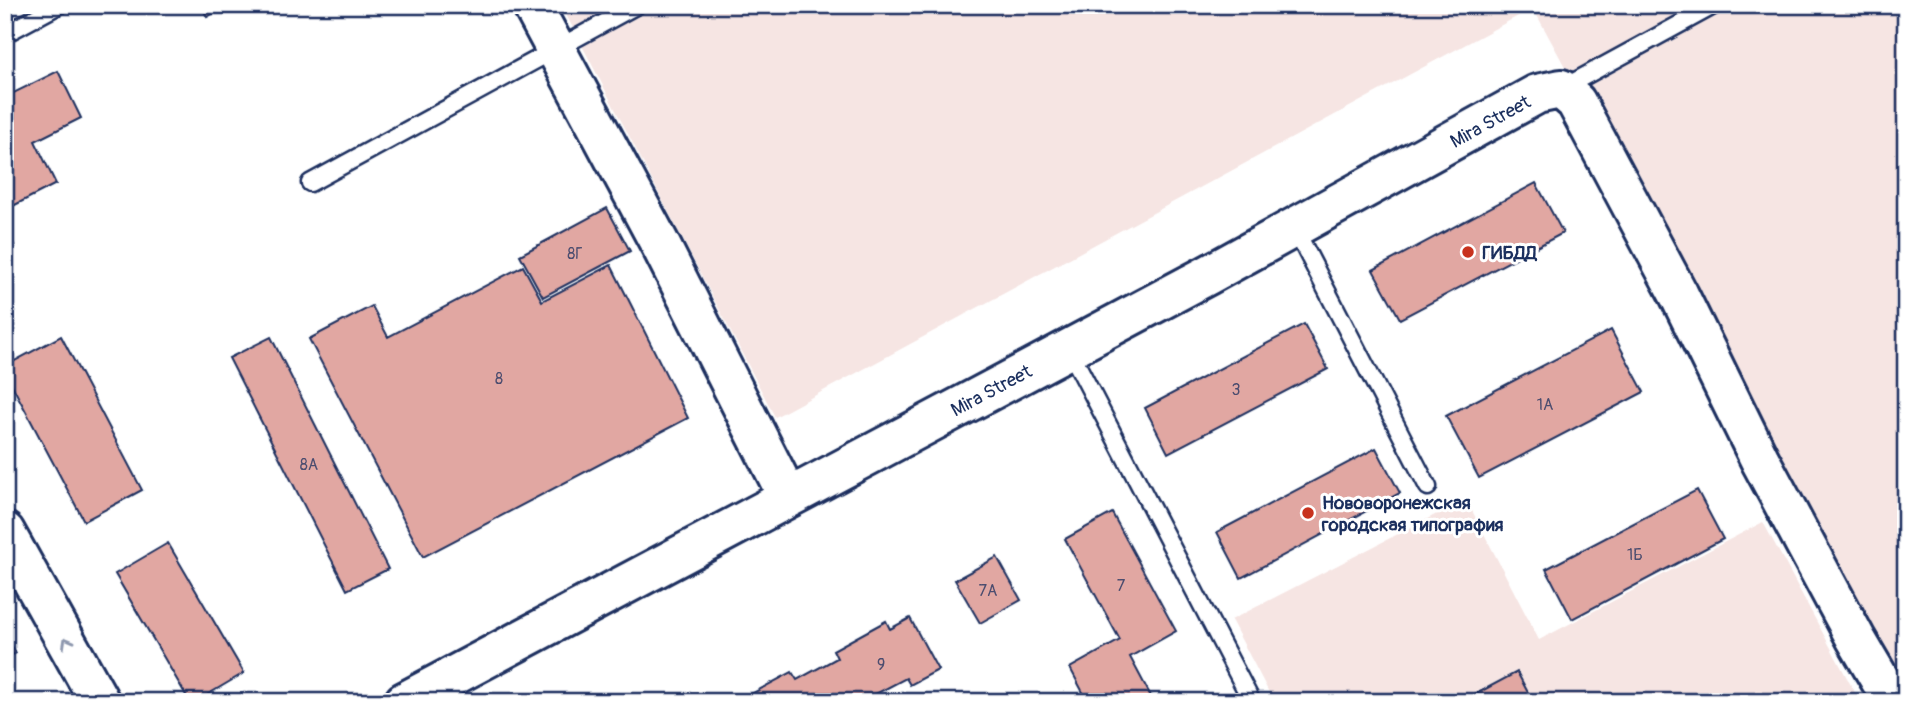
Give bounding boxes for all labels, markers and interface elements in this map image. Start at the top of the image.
street label: Mira Street [1446,90,1535,154]
place label: ГИБДД [1482,241,1537,265]
house number: 8Г [567,244,583,264]
marker: ГИБДД [1460,244,1476,260]
street label: Mira Street [947,359,1036,422]
house number: 8 [495,369,503,389]
house number: 3 [1232,380,1241,400]
house number: 1А [1537,395,1553,415]
house number: 8А [300,455,318,475]
place label: Нововоронежская городская типография [1321,491,1504,537]
marker: Нововоронежская городская типография [1300,505,1316,521]
house number: 1Б [1627,545,1643,565]
house number: 7 [1117,576,1126,596]
house number: 7А [979,581,997,601]
one-way arrow [62,637,75,650]
house number: 9 [877,655,885,675]

